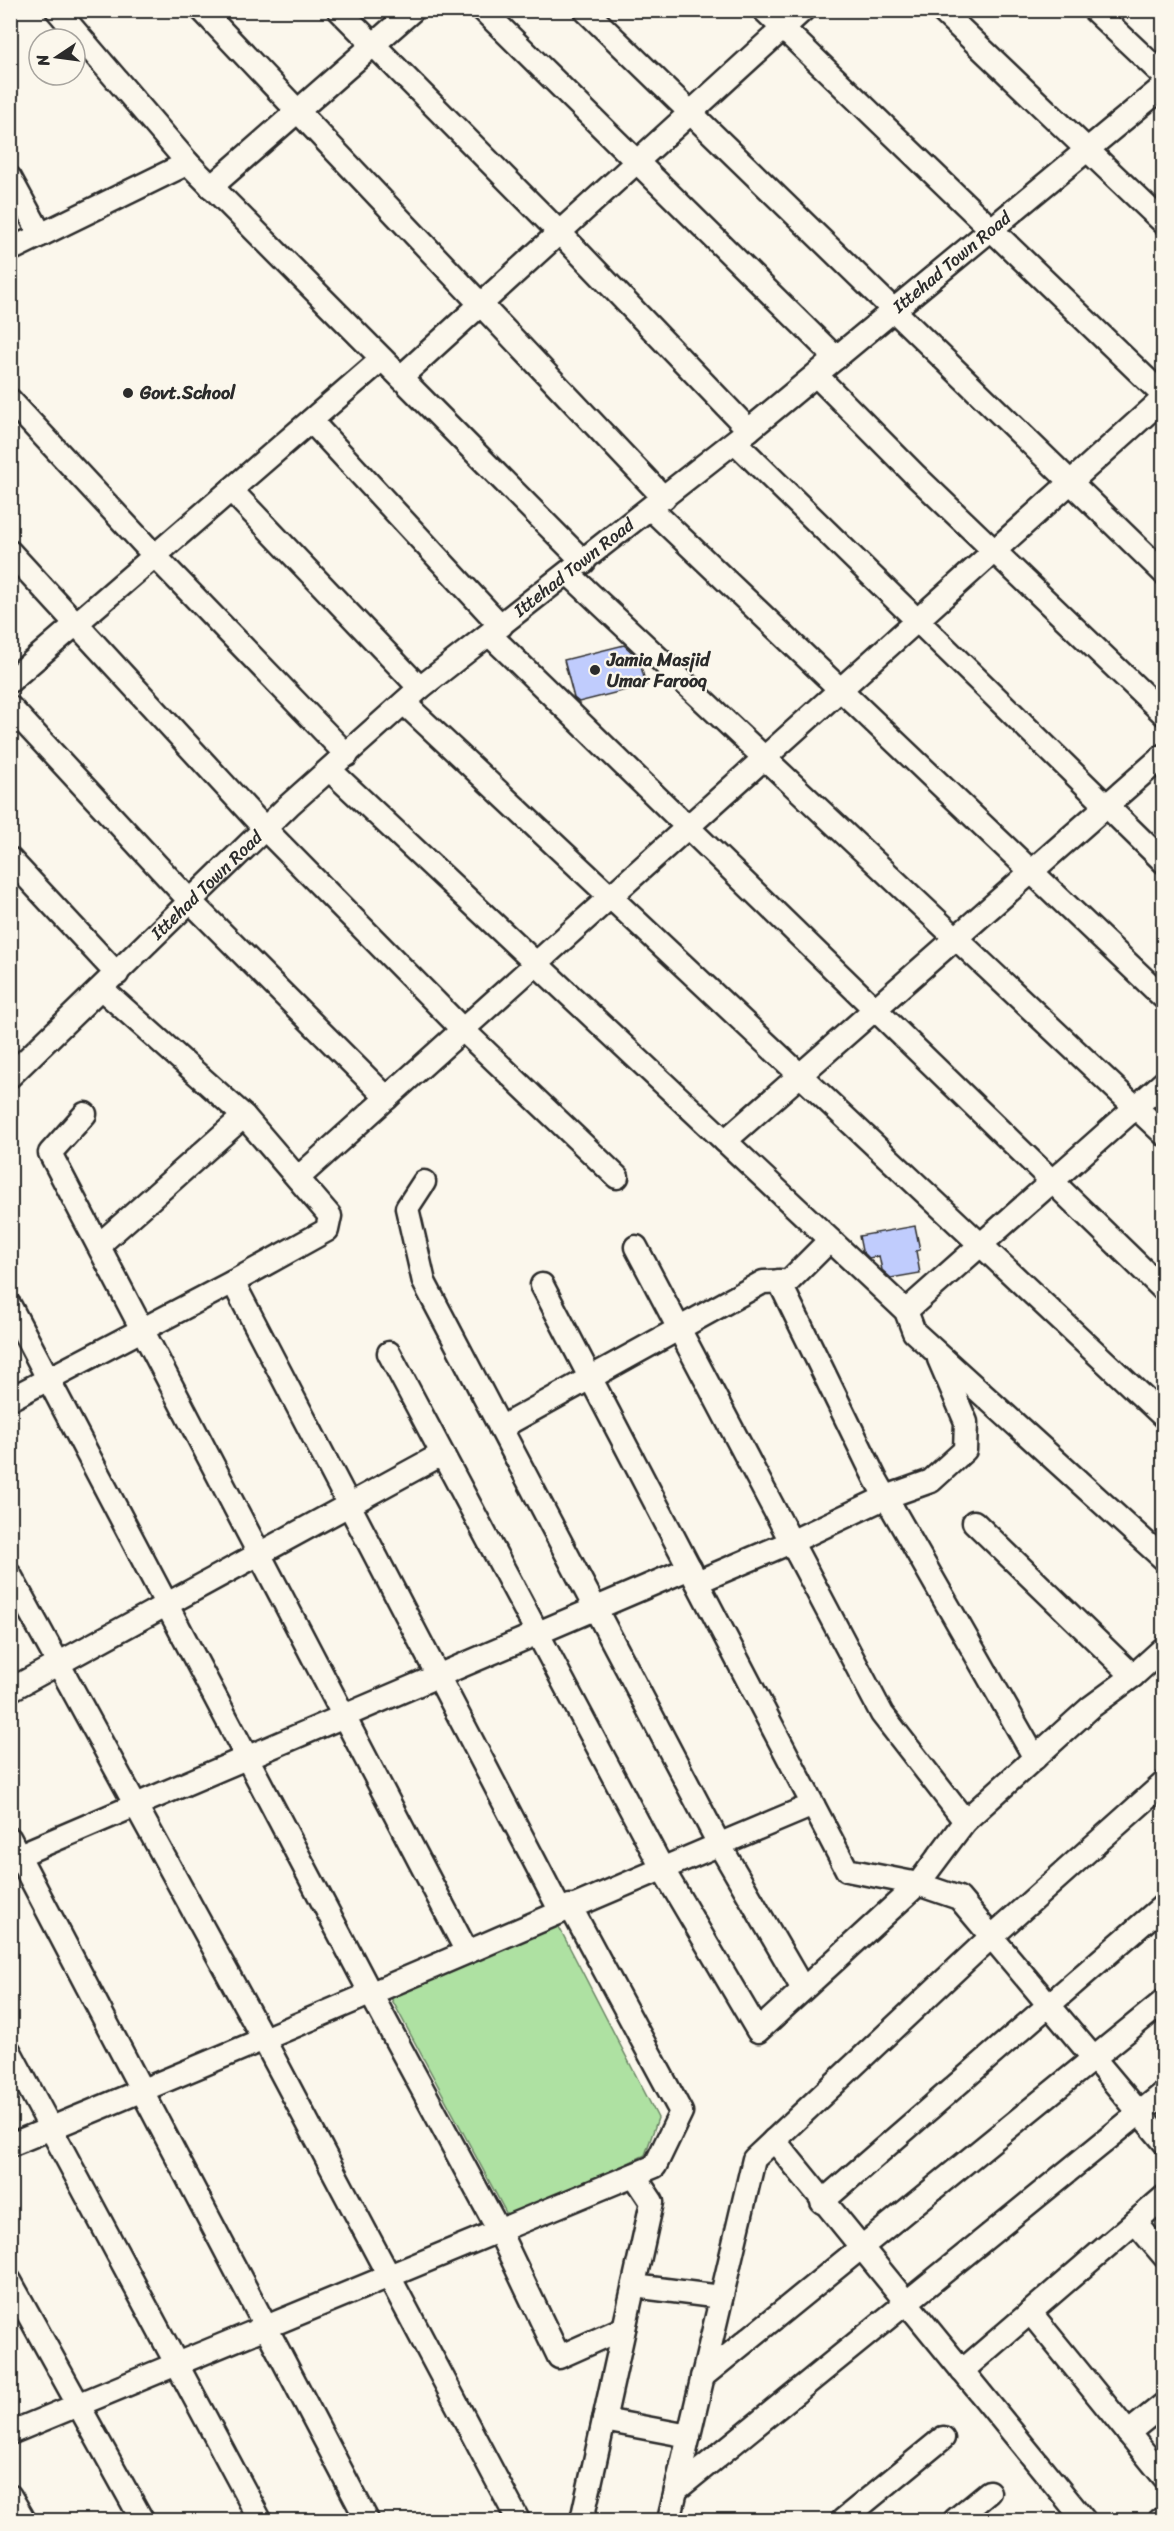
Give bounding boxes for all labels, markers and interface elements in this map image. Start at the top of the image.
north arrow [27,27,87,87]
text: N [27,51,58,70]
street label: Ittehad Town Road [884,202,1020,322]
place label: Govt.School [139,377,236,409]
marker: Govt.School [121,386,135,400]
street label: Ittehad Town Road [505,509,643,626]
place label: Jamia Masjid Umar Farooq [606,644,711,697]
marker: Jamia Masjid Umar Farooq [588,663,602,677]
street label: Ittehad Town Road [142,821,271,948]

